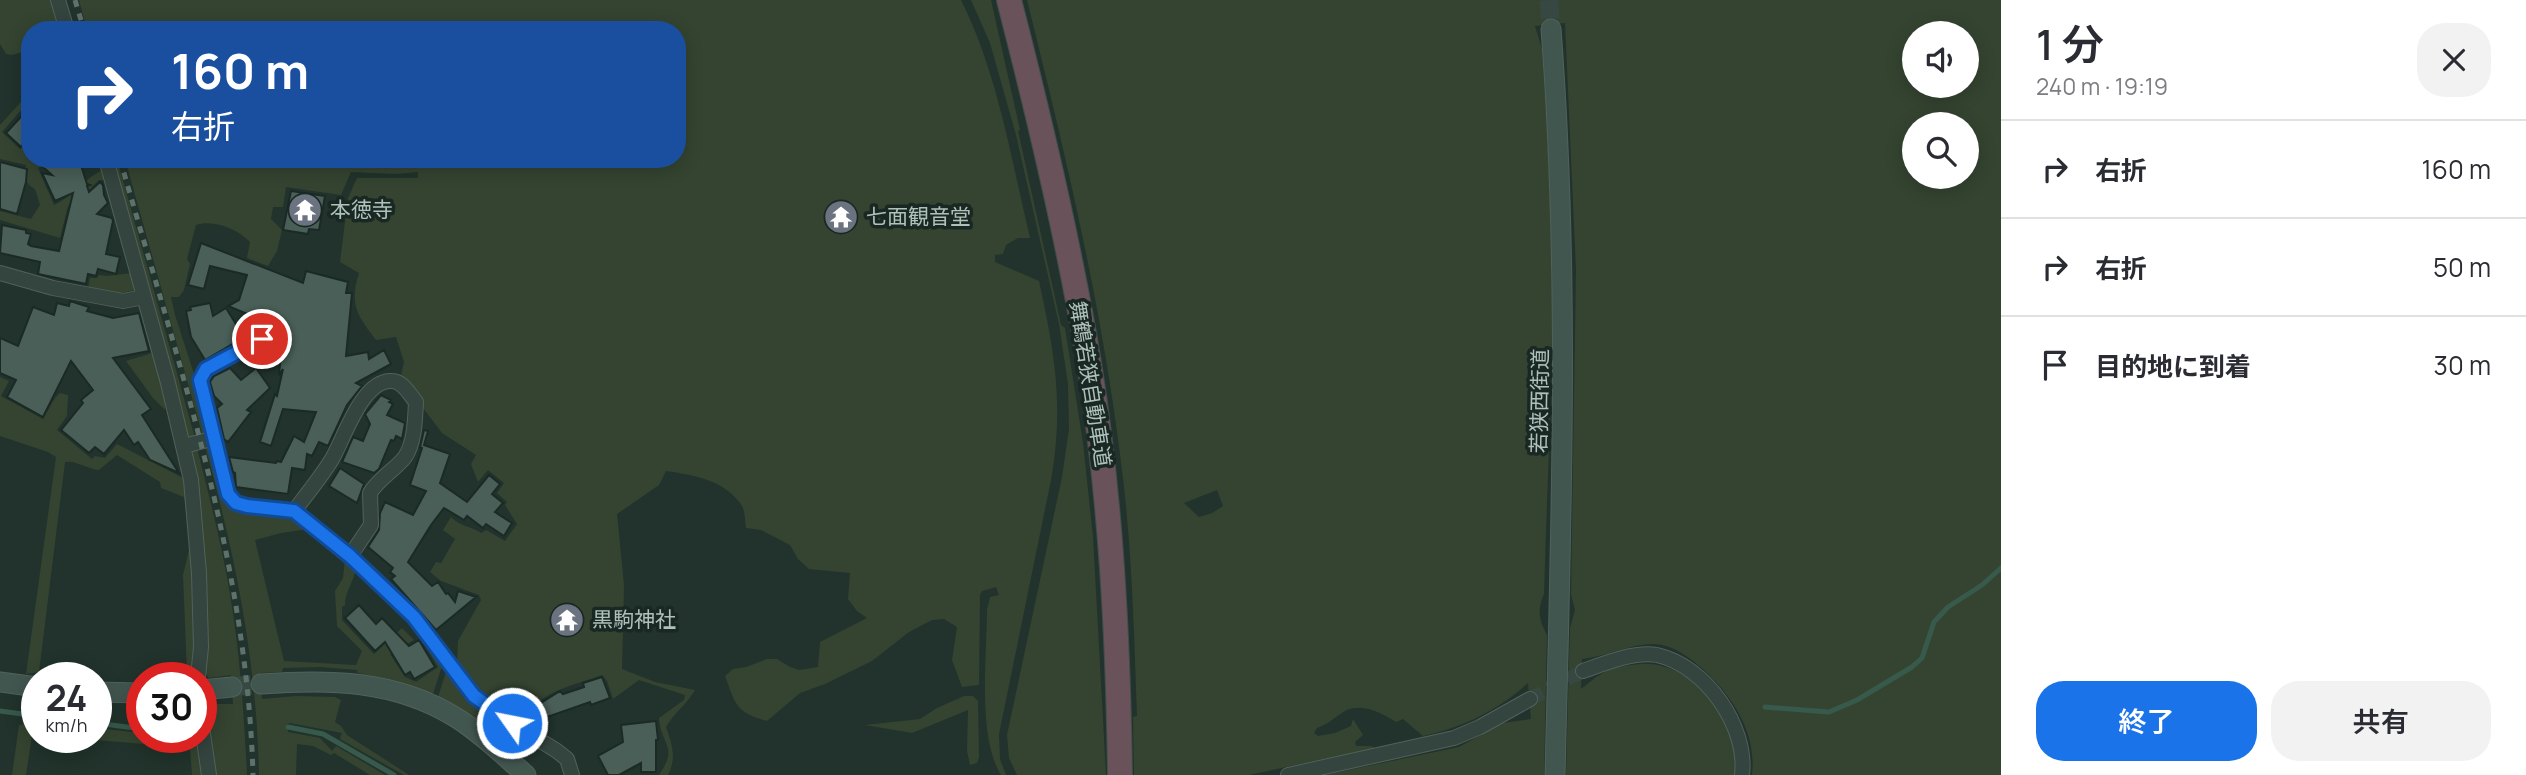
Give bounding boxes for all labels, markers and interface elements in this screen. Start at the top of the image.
text: 1 分 [2036,15,2104,73]
map controls [1902,21,1979,189]
button: sound [1902,21,1979,98]
button: close [2417,23,2491,97]
text: 160 m [171,37,309,104]
icon: right [56,49,147,140]
text: 240 m · 19:19 [2036,70,2168,102]
text: 右折 [171,104,235,148]
button: search [1902,112,1979,189]
icon: right [2036,150,2074,188]
text: 160 m [2422,151,2491,187]
text: 右折 [2095,152,2147,188]
temple icon: 本徳寺 [286,191,324,229]
place label: 本徳寺 [330,195,393,223]
temple icon: 七面観音堂 [822,198,860,236]
place label: 七面観音堂 [866,202,971,230]
icon: right [2036,248,2074,286]
text: 50 m [2433,249,2491,285]
text: 右折 [2095,250,2147,286]
street label: 舞鶴若狭自動車道 [1064,299,1118,469]
pin [232,309,292,369]
icon: arrive [243,320,281,358]
icon: arrive [2036,346,2074,384]
text: 30 m [2434,347,2491,383]
street label: 若狭西街道 [1524,348,1554,454]
text: 目的地に到着 [2095,348,2251,384]
temple icon: 黒駒神社 [548,601,586,639]
place label: 黒駒神社 [592,605,676,633]
speed limit sign: 30 [126,662,217,753]
text: 24 [46,674,87,722]
button: 終了 [2036,681,2257,761]
button: 共有 [2271,681,2491,761]
position arrow [475,686,549,760]
text: km/h [46,713,87,737]

